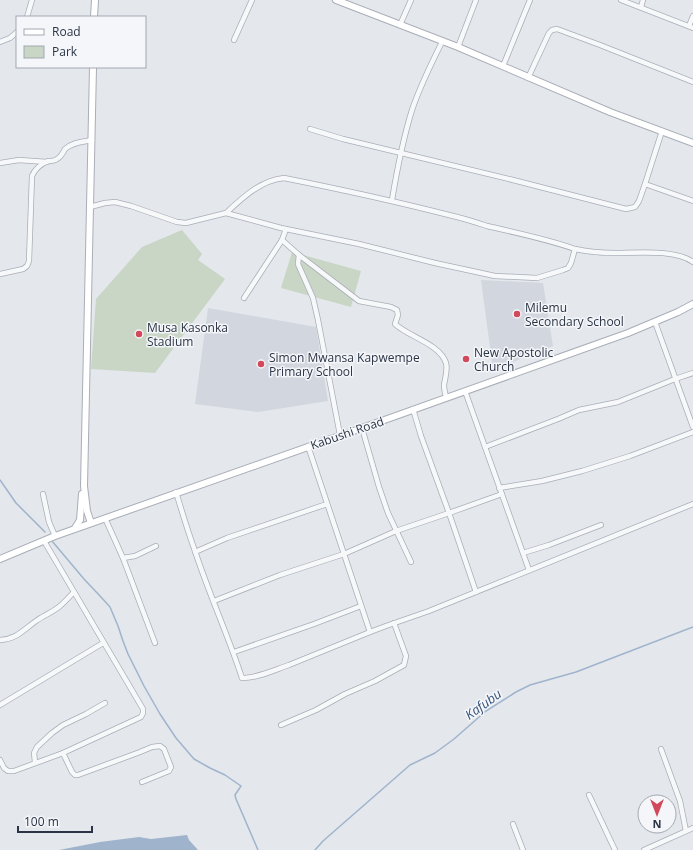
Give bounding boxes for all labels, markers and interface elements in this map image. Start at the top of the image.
legend [16,16,146,68]
text: Road [52,23,81,40]
text: Park [52,43,78,60]
place label: Milemu Secondary School [525,299,624,330]
marker: Milemu Secondary School [512,309,522,319]
place label: Musa Kasonka Stadium [147,319,228,350]
marker: Musa Kasonka Stadium [134,329,144,339]
place label: New Apostolic Church [474,344,554,375]
place label: Simon Mwansa Kapwempe Primary School [269,349,420,380]
marker: New Apostolic Church [461,354,471,364]
marker: Simon Mwansa Kapwempe Primary School [256,359,266,369]
street label: Kabushi Road [308,412,386,454]
water label: Kafubu [461,684,505,723]
north arrow [637,794,677,834]
scale bar [18,808,92,834]
text: 100 m [24,813,59,830]
text: N [653,817,661,832]

